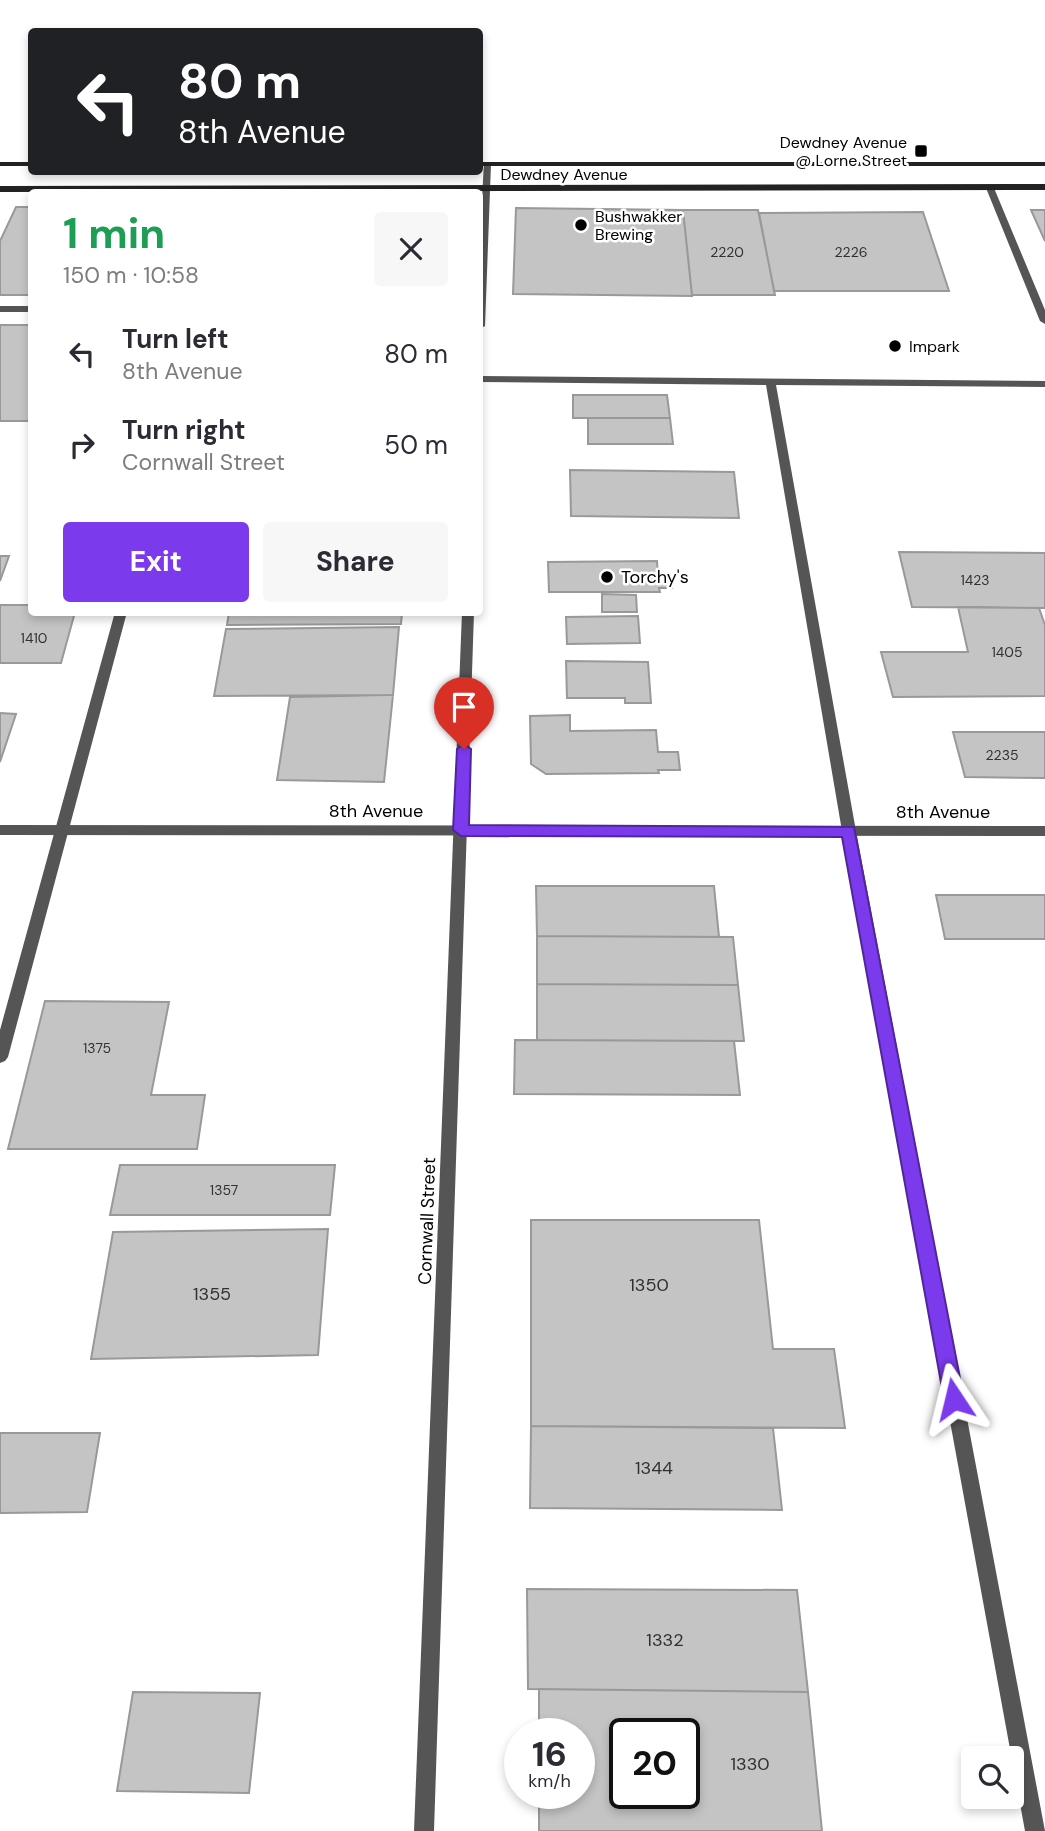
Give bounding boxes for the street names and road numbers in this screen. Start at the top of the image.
street label: Dewdney Avenue [500,164,628,185]
street label: 8th Avenue [329,799,423,823]
street label: 8th Avenue [896,800,990,824]
street label: Cornwall Street [413,1157,441,1285]

